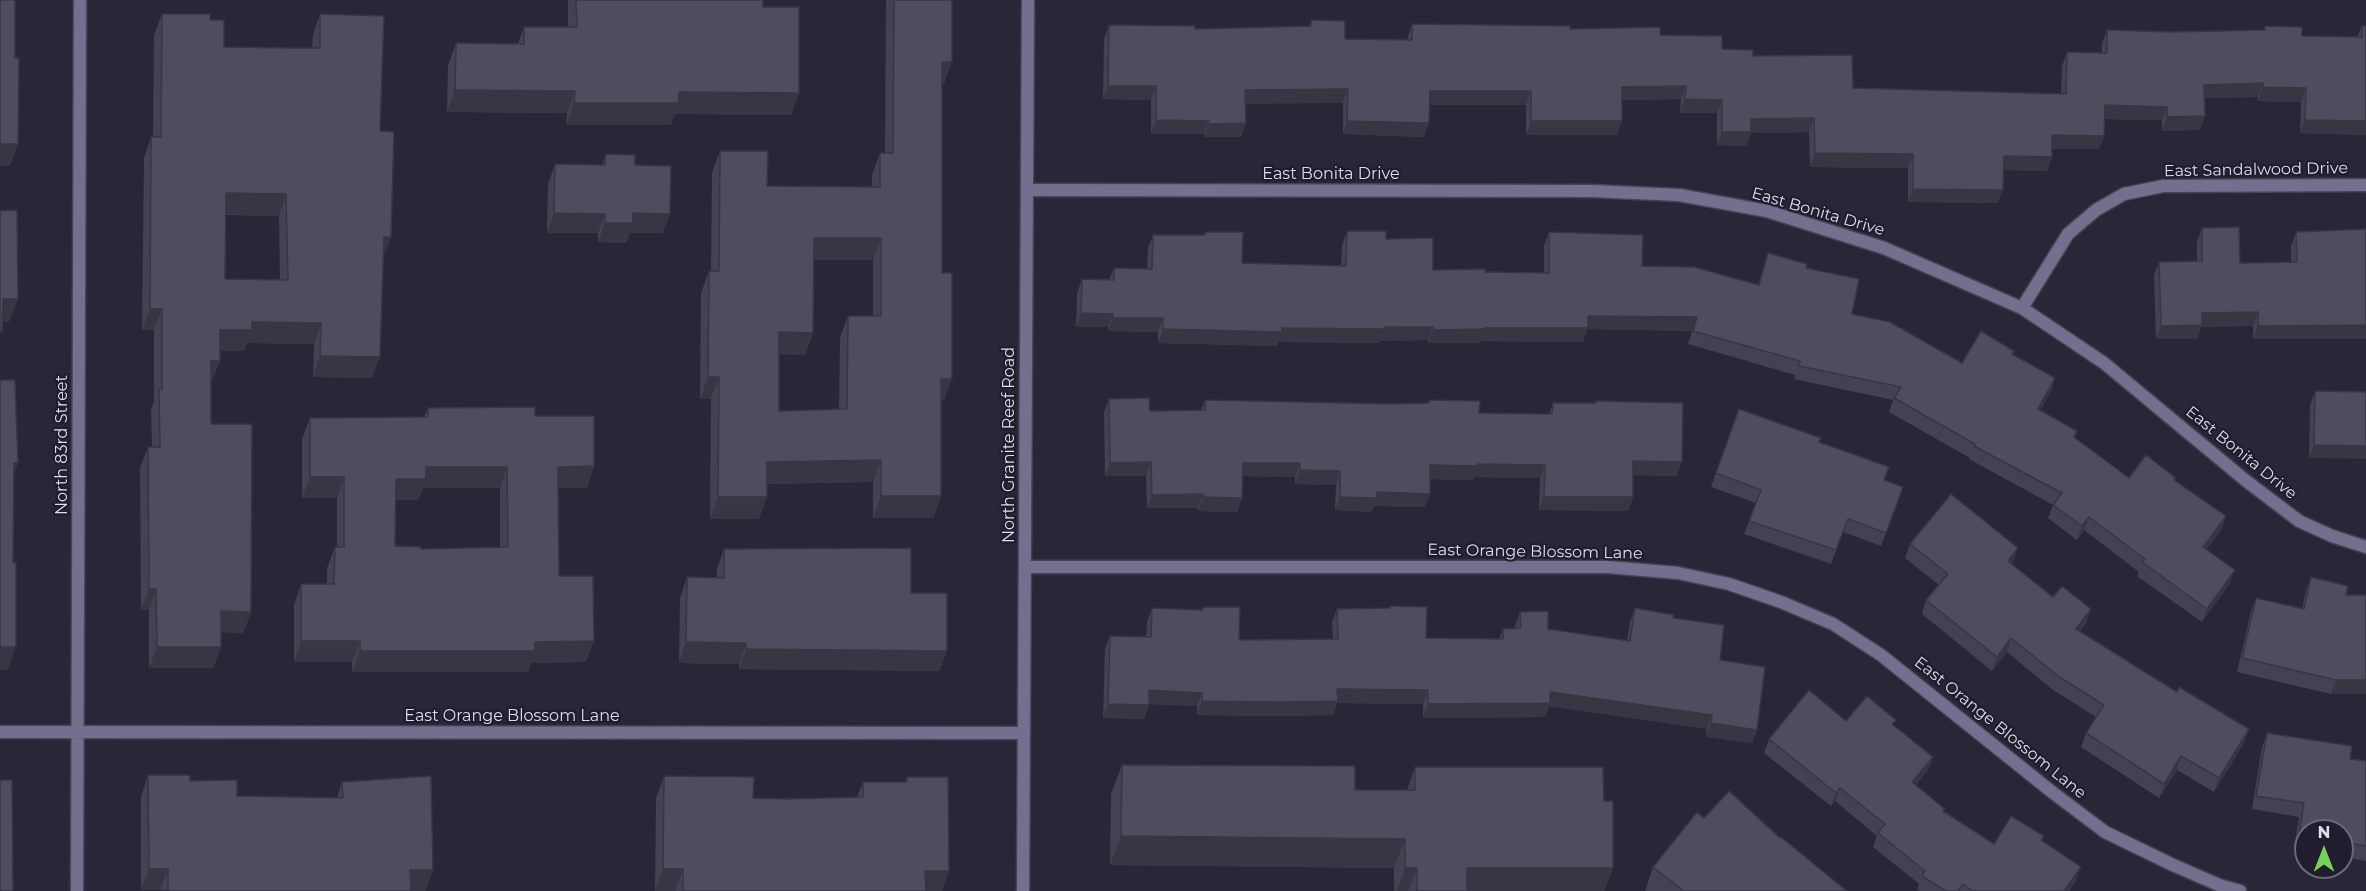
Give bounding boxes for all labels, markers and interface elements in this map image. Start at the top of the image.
street label: East Sandalwood Drive [2164,159,2348,181]
street label: East Bonita Drive [1262,164,1400,184]
street label: East Bonita Drive [1749,184,1887,240]
street label: North Granite Reef Road [999,347,1019,543]
street label: North 83rd Street [52,375,72,515]
street label: East Bonita Drive [2182,402,2300,504]
street label: East Orange Blossom Lane [1427,541,1643,563]
street label: East Orange Blossom Lane [1910,653,2090,803]
street label: East Orange Blossom Lane [404,706,620,726]
north arrow [2294,819,2354,879]
text: N [2318,823,2330,842]

